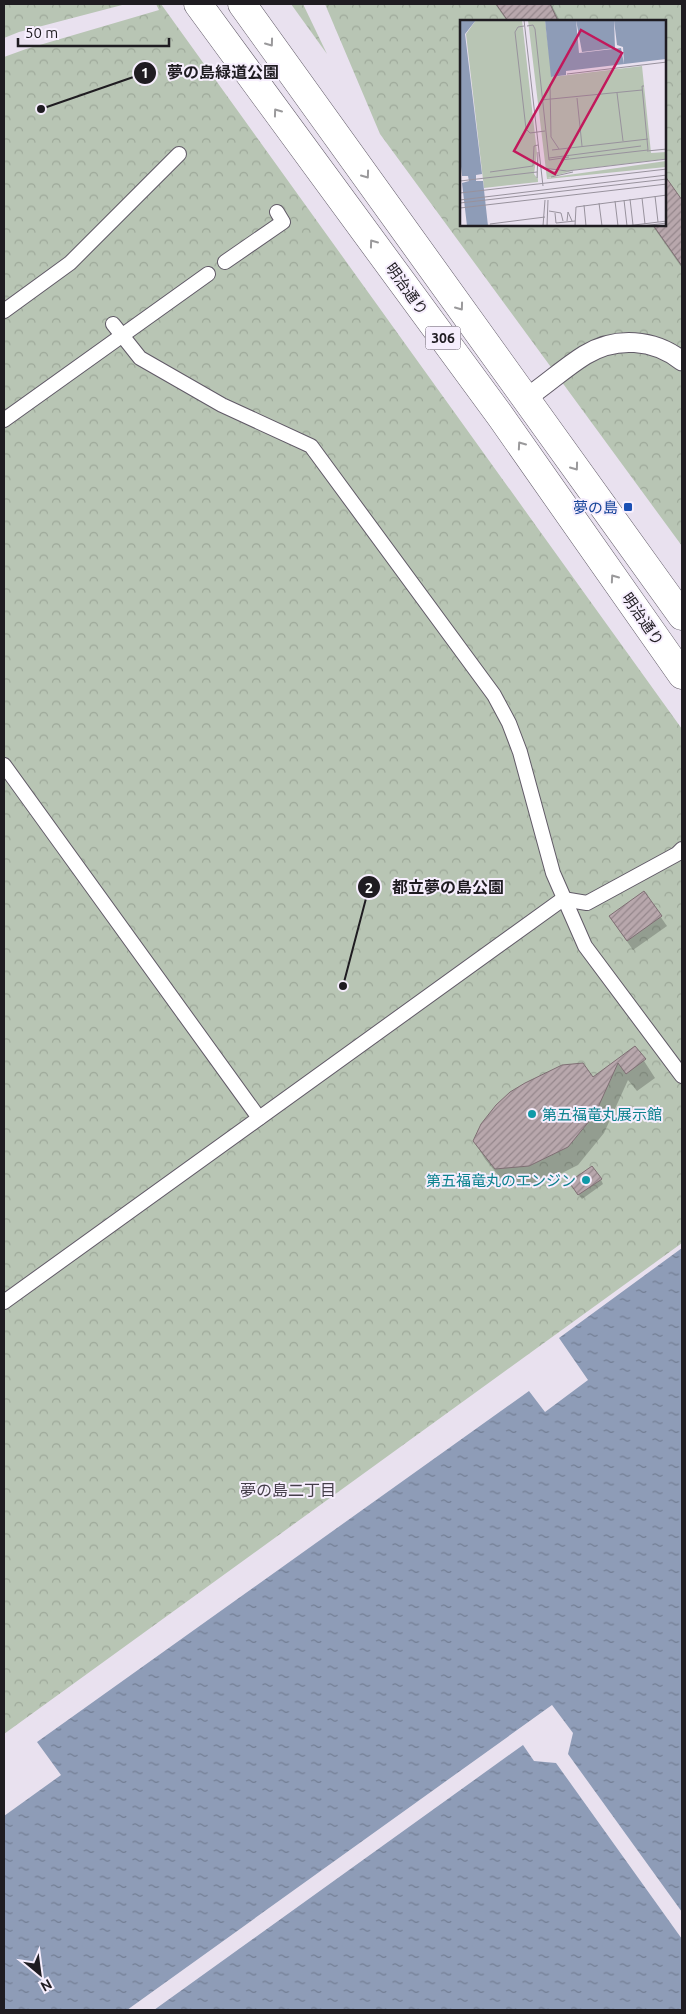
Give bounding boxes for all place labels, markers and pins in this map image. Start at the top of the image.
callout: 夢の島緑道公園 [132,57,289,88]
place label: 夢の島 [573,499,618,516]
marker: 夢の島 [622,501,634,513]
callout: 都立夢の島公園 [357,872,514,903]
place label: 第五福竜丸展示館 [542,1106,662,1123]
marker: 第五福竜丸展示館 [526,1108,538,1120]
place label: 第五福竜丸のエンジン [426,1172,576,1189]
marker: 第五福竜丸のエンジン [580,1174,592,1186]

